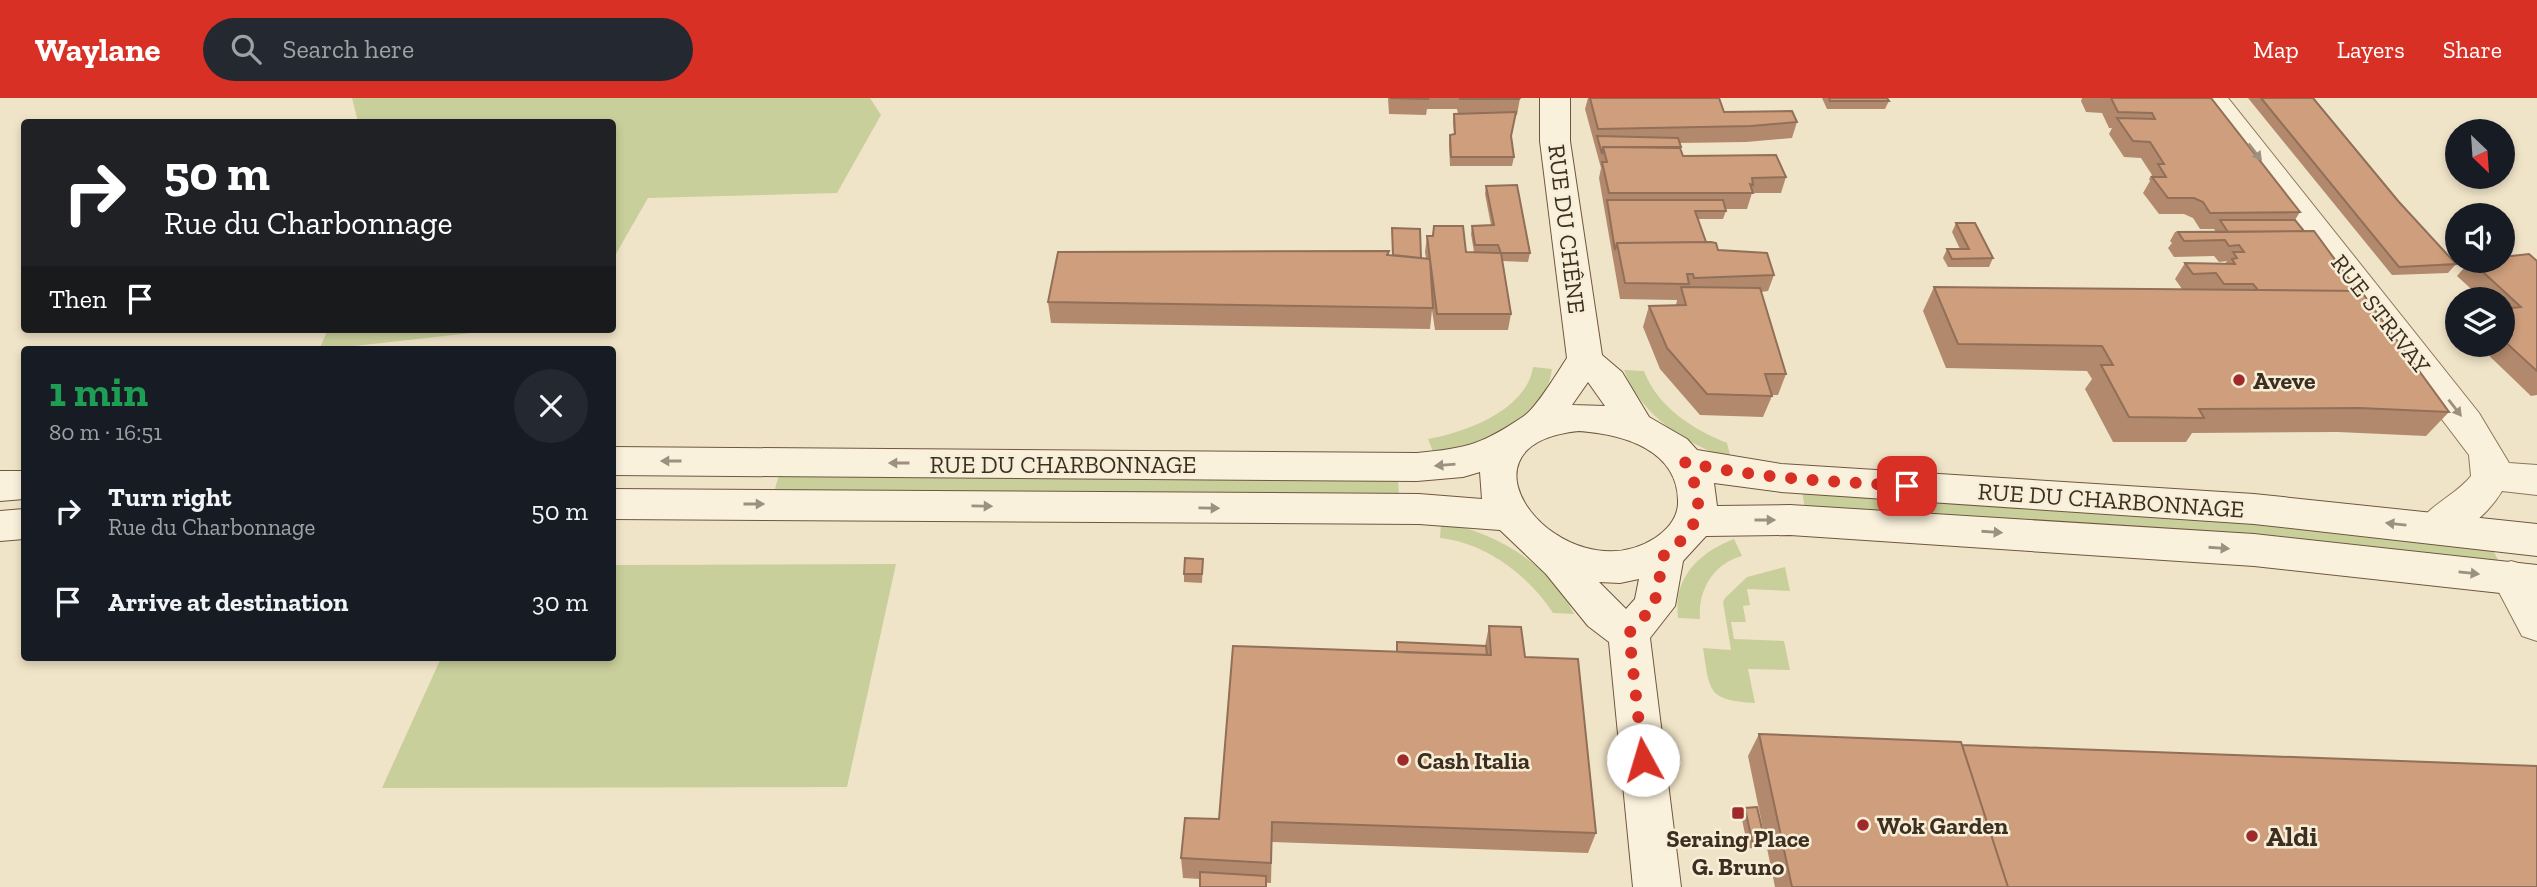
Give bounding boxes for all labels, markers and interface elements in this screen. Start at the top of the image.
search box [203,18,693,81]
text: Waylane [35,30,161,69]
icon: search [227,30,265,68]
text: Search here [283,33,414,65]
text: Map [2253,35,2299,64]
text: Layers [2337,35,2405,64]
text: Share [2443,35,2502,64]
north arrow [2445,119,2515,189]
map controls [2445,119,2515,357]
one-way arrow [2247,142,2262,160]
street label: RUE DU CHÊNE [1542,143,1592,315]
text: 50 m [164,144,270,203]
icon: right [49,147,140,238]
button: sound [2445,203,2515,273]
text: Rue du Charbonnage [164,204,452,242]
street label: RUE STRIVAY [2325,248,2437,380]
icon: arrive [121,280,159,318]
text: Then [49,283,107,315]
button: layers [2445,287,2515,357]
text: 1 min [49,366,148,417]
place label: Aveve [2253,366,2316,395]
button: close [514,369,588,443]
marker: Aveve [2231,372,2247,388]
one-way arrow [2447,400,2462,417]
text: 80 m · 16:51 [49,418,162,446]
street label: RUE DU CHARBONNAGE [930,450,1196,479]
one-way arrow [660,456,682,467]
pin [1877,456,1937,516]
one-way arrow [888,457,910,469]
one-way arrow [1433,460,1455,471]
icon: arrive [1888,467,1926,505]
street label: RUE DU CHARBONNAGE [1977,476,2245,524]
text: Turn right [108,481,231,513]
icon: right [49,492,87,530]
text: 50 m [531,495,588,527]
one-way arrow [743,498,765,510]
one-way arrow [971,500,993,511]
one-way arrow [1198,502,1220,514]
text: Rue du Charbonnage [108,513,315,541]
one-way arrow [1754,514,1776,526]
one-way arrow [2385,518,2407,529]
one-way arrow [1981,527,2003,538]
one-way arrow [2208,543,2230,554]
one-way arrow [2459,568,2481,579]
icon: arrive [49,583,87,621]
text: Arrive at destination [108,586,348,618]
text: 30 m [532,586,588,618]
position arrow [1606,723,1680,797]
place label: Cash Italia [1417,746,1530,775]
marker: Cash Italia [1395,752,1411,768]
marker: Seraing Place G. Bruno [1730,805,1746,821]
place label: Wok Garden [1877,811,2008,840]
marker: Wok Garden [1855,817,1871,833]
place label: Aldi [2266,820,2318,853]
place label: Seraing Place G. Bruno [1666,824,1810,881]
marker: Aldi [2244,828,2260,844]

